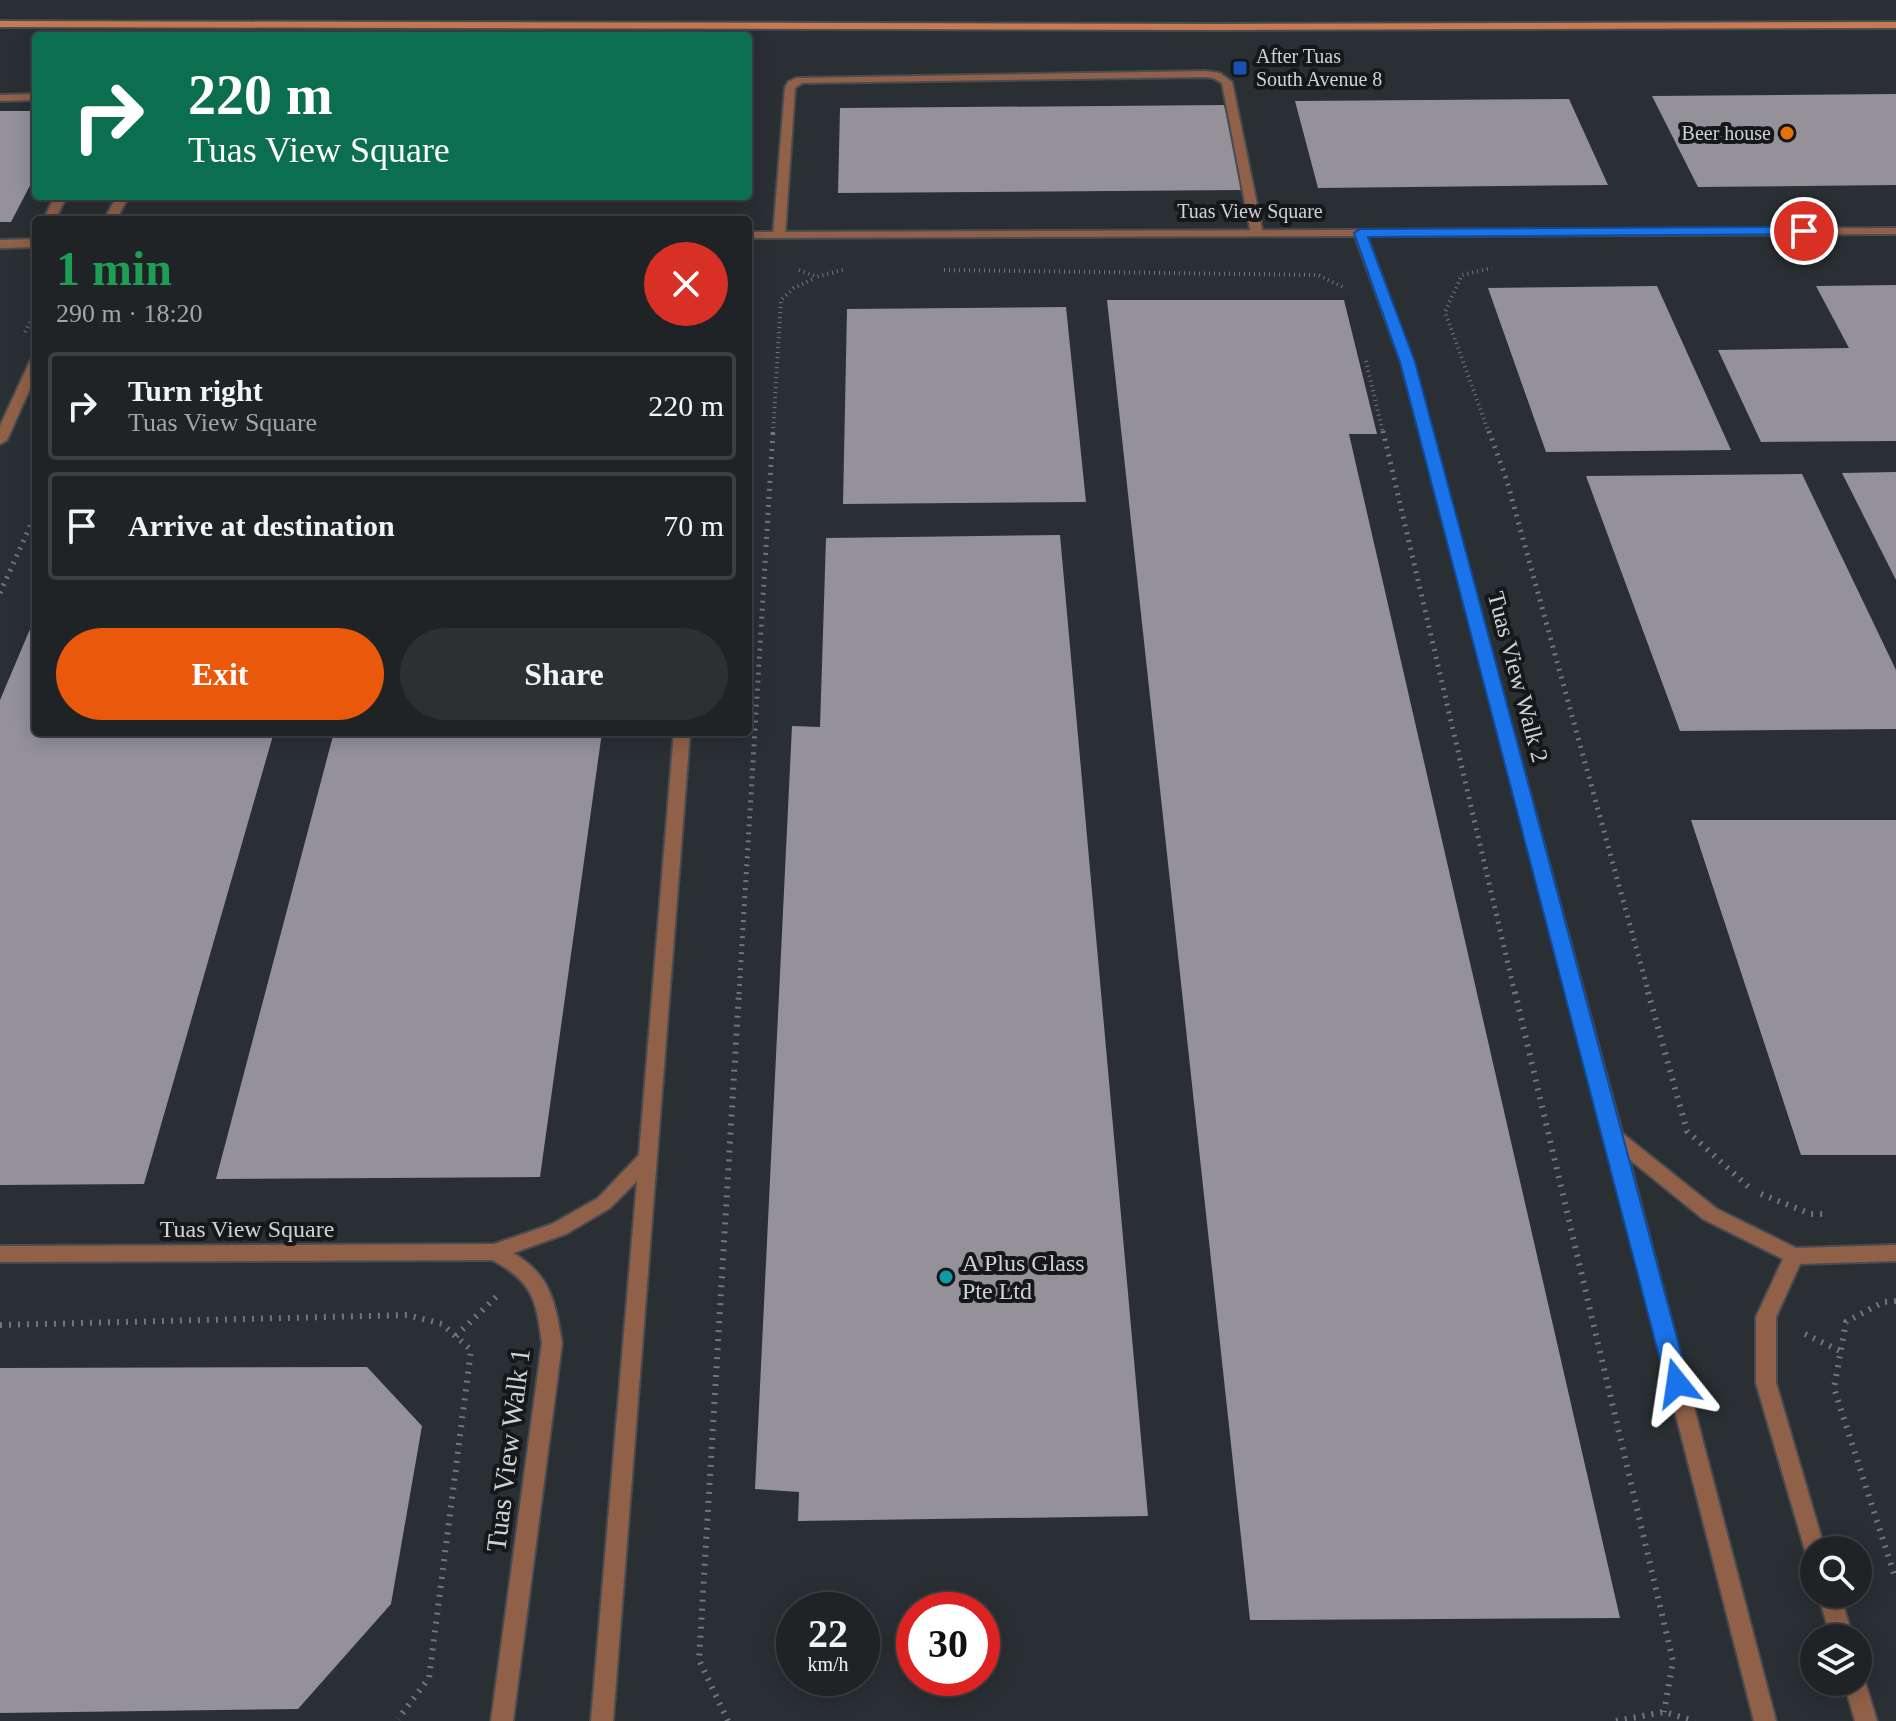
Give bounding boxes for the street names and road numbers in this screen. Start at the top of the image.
street label: Tuas View Square [1177,200,1323,223]
street label: Tuas View Walk 2 [1483,589,1553,765]
street label: Tuas View Square [160,1216,334,1242]
street label: Tuas View Walk 1 [480,1346,536,1554]

